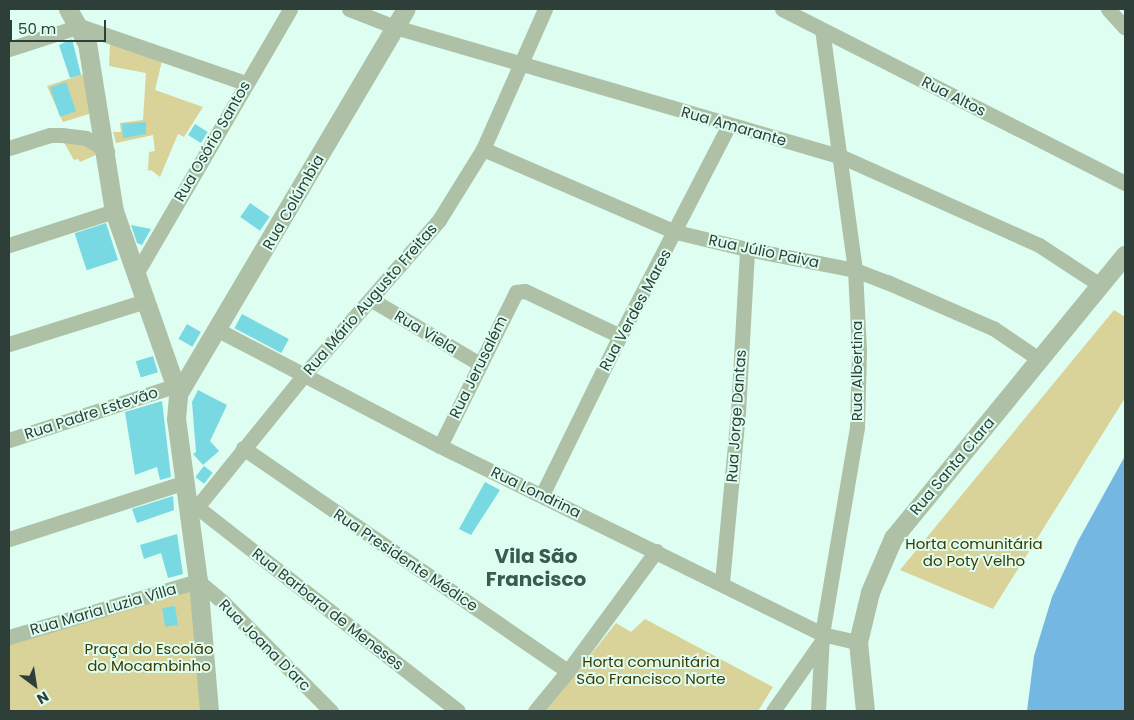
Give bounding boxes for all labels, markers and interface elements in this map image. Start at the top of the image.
scale bar [12,10,109,42]
text: 50 m [18,18,56,39]
street label: Rua Altos [919,72,989,120]
street label: Rua Osório Santos [170,77,254,205]
street label: Rua Amarante [679,102,789,150]
street label: Rua Colúmbia [259,151,327,253]
street label: Rua Mário Augusto Freitas [299,220,441,378]
street label: Rua Júlio Paiva [707,231,821,271]
street label: Rua Verdes Mares [595,246,675,374]
street label: Rua Viela [391,306,461,358]
street label: Rua Jerusalém [445,313,511,421]
street label: Rua Albertina [848,321,866,421]
street label: Rua Jorge Dantas [722,349,750,483]
street label: Rua Padre Estevão [22,383,160,443]
street label: Rua Santa Clara [906,413,998,519]
street label: Rua Londrina [488,462,584,522]
street label: Rua Presidente Médice [330,505,482,615]
park label: Horta comunitária do Poty Velho [905,534,1043,569]
street label: Rua Barbara de Meneses [249,544,407,674]
district label: Vila São Francisco [486,544,586,591]
street label: Rua Maria Luzia Vílla [28,579,178,639]
street label: Rua Joana D'arc [215,595,315,695]
park label: Praça do Escolão do Mocambinho [84,639,214,674]
park label: Horta comunitária São Francisco Norte [576,652,726,687]
north arrow [10,660,60,710]
text: N [33,687,52,709]

